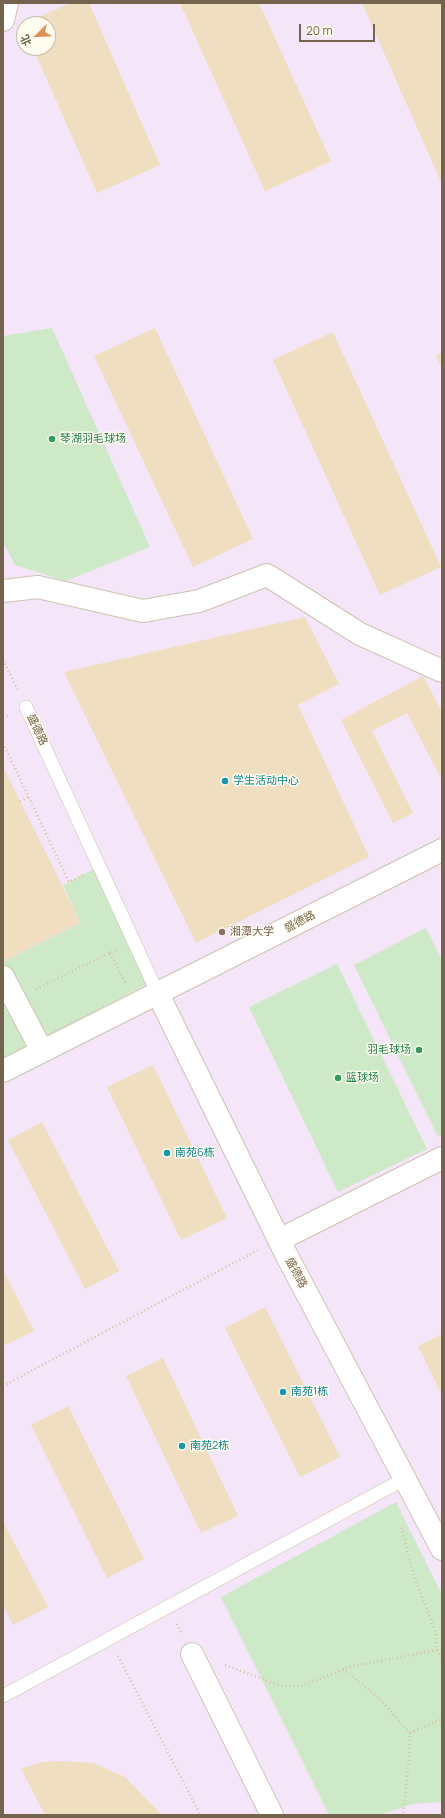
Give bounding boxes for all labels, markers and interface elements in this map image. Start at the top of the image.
north arrow [16,16,56,56]
scale bar [301,16,377,42]
text: 20 m [306,22,333,39]
text: 北 [16,33,35,49]
place label: 琴湖羽毛球场 [60,432,126,446]
marker: 琴湖羽毛球场 [47,434,57,444]
street label: 盛德路 [24,712,50,748]
place label: 学生活动中心 [233,774,299,788]
marker: 学生活动中心 [220,776,230,786]
street label: 盛德路 [282,909,318,935]
place label: 湘潭大学 [230,925,274,939]
marker: 湘潭大学 [217,927,227,937]
place label: 羽毛球场 [367,1043,411,1057]
marker: 羽毛球场 [414,1045,424,1055]
place label: 篮球场 [346,1071,379,1085]
marker: 篮球场 [333,1073,343,1083]
place label: 南苑6栋 [175,1146,215,1160]
marker: 南苑6栋 [162,1148,172,1158]
street label: 盛德路 [282,1255,310,1291]
place label: 南苑1栋 [291,1385,328,1399]
marker: 南苑1栋 [278,1387,288,1397]
place label: 南苑2栋 [190,1439,229,1453]
marker: 南苑2栋 [177,1441,187,1451]

